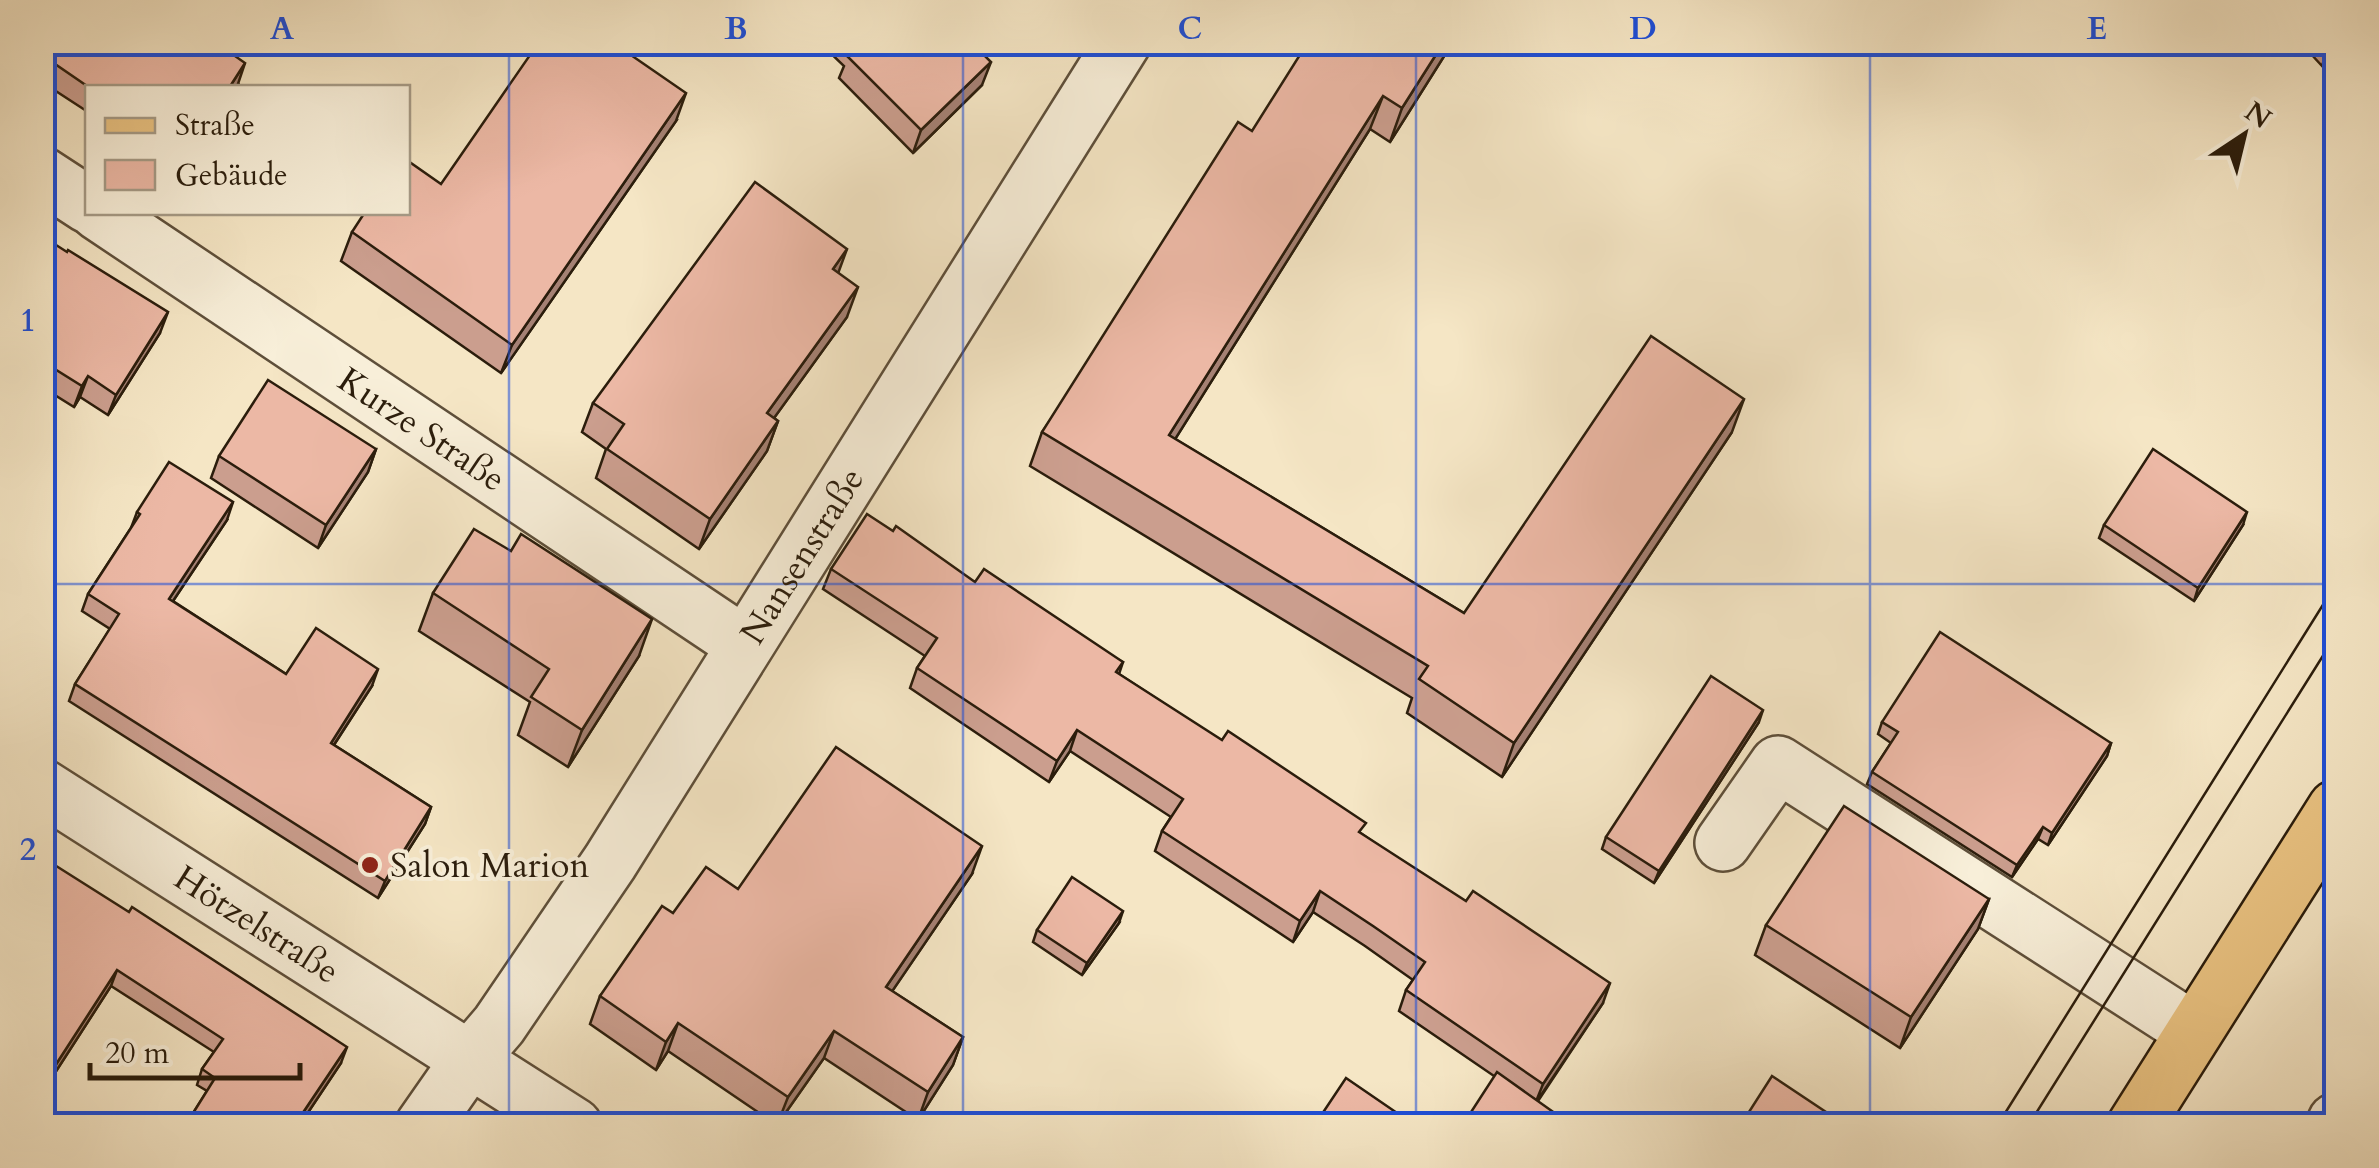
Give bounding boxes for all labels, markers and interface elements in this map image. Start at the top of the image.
text: A [270,7,294,51]
text: B [724,7,748,51]
text: C [1178,7,1202,51]
text: D [1629,7,1657,51]
text: E [2087,7,2107,51]
legend [85,85,410,215]
north arrow [2194,85,2294,185]
text: N [2237,93,2279,138]
text: Straße [175,105,255,146]
text: Gebäude [175,155,288,196]
text: 1 [20,299,36,343]
street label: Kurze Straße [328,356,515,503]
street label: Nansenstraße [729,459,876,654]
text: 2 [20,828,36,872]
place label: Salon Marion [390,842,589,890]
street label: Hötzelstraße [165,854,348,995]
marker: Salon Marion [359,854,381,876]
scale bar [90,1018,300,1080]
text: 20 m [105,1033,170,1074]

